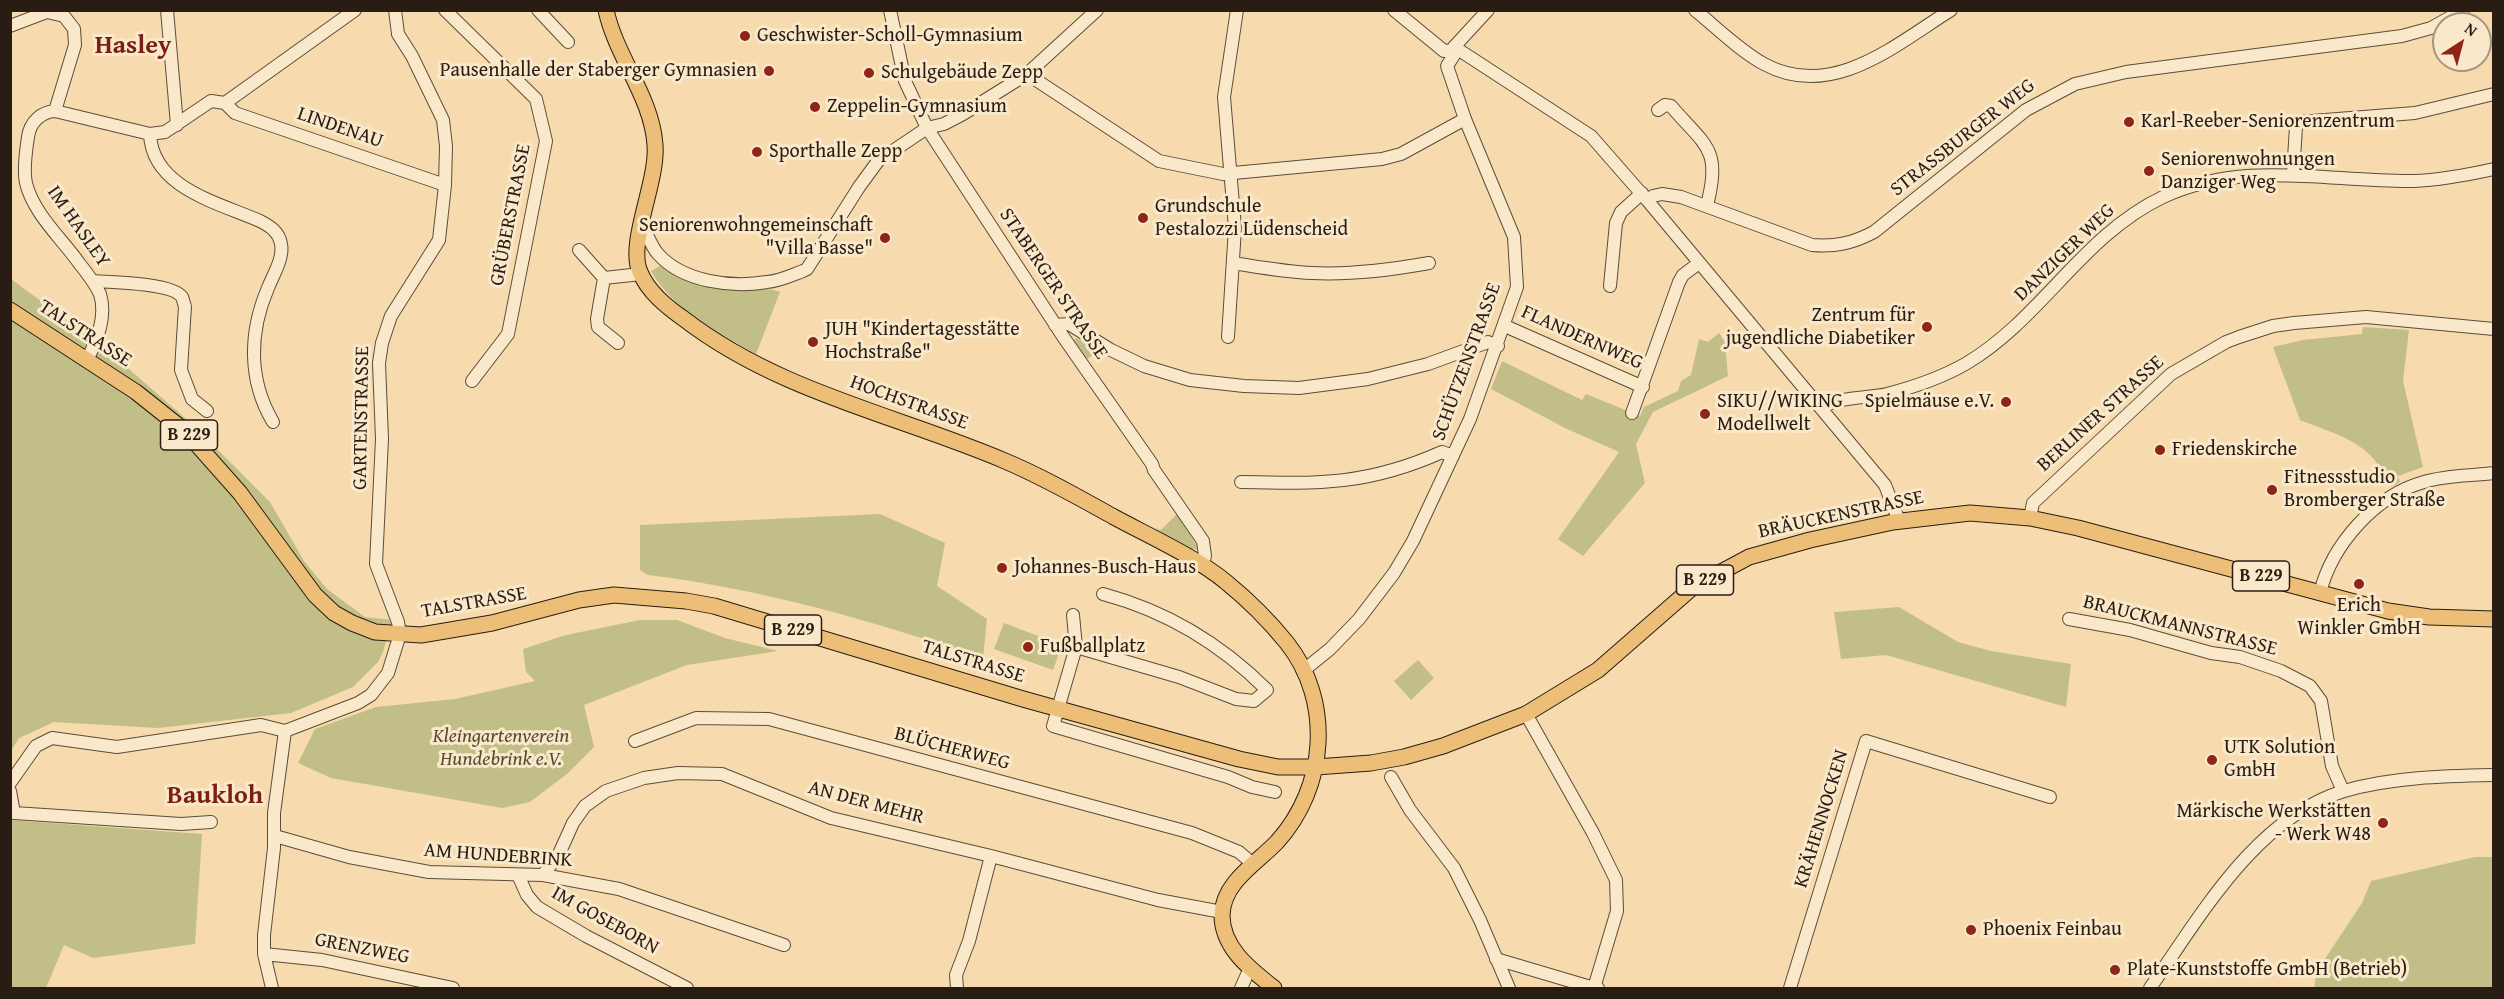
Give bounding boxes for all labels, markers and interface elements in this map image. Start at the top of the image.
north arrow [2432,12,2492,72]
text: N [2460,16,2483,42]
place label: Geschwister-Scholl-Gymnasium [757,24,1023,48]
marker: Geschwister-Scholl-Gymnasium [738,29,752,43]
district label: Hasley [95,30,171,62]
place label: Pausenhalle der Staberger Gymnasien [440,59,757,83]
place label: Schulgebäude Zepp [881,61,1043,85]
marker: Pausenhalle der Staberger Gymnasien [762,64,776,78]
marker: Schulgebäude Zepp [862,66,876,80]
street label: STRASSBURGER WEG [1886,74,2040,202]
place label: Zeppelin-Gymnasium [827,95,1007,119]
marker: Zeppelin-Gymnasium [808,100,822,114]
street label: LINDENAU [294,102,386,154]
place label: Karl-Reeber-Seniorenzentrum [2141,110,2395,134]
marker: Karl-Reeber-Seniorenzentrum [2122,115,2136,129]
place label: Sporthalle Zepp [769,140,902,164]
street label: GRÜBERSTRASSE [486,142,536,288]
marker: Sporthalle Zepp [750,145,764,159]
place label: Seniorenwohnungen Danziger Weg [2161,148,2335,195]
marker: Seniorenwohnungen Danziger Weg [2142,164,2156,178]
street label: IM HASLEY [41,182,115,272]
place label: Grundschule Pestalozzi Lüdenscheid [1155,195,1348,242]
street label: DANZIGER WEG [2010,199,2120,307]
street label: STABERGER STRASSE [994,204,1112,364]
marker: Grundschule Pestalozzi Lüdenscheid [1136,211,1150,225]
place label: Seniorenwohngemeinschaft "Villa Basse" [639,214,873,261]
marker: Seniorenwohngemeinschaft "Villa Basse" [878,231,892,245]
street label: SCHÜTZENSTRASSE [1427,280,1507,444]
street label: TALSTRASSE [34,295,136,373]
street label: FLANDERNWEG [1518,301,1646,375]
place label: Zentrum für jugendliche Diabetiker [1726,304,1915,351]
place label: JUH "Kindertagesstätte Hochstraße" [825,318,1020,365]
marker: Zentrum für jugendliche Diabetiker [1920,320,1934,334]
marker: JUH "Kindertagesstätte Hochstraße" [806,335,820,349]
street label: GARTENSTRASSE [349,346,375,490]
street label: BERLINER STRASSE [2033,351,2169,477]
street label: HOCHSTRASSE [847,371,971,435]
place label: SIKU//WIKING Modellwelt [1717,390,1843,437]
place label: Spielmäuse e.V. [1865,390,1994,414]
marker: Spielmäuse e.V. [1999,395,2013,409]
marker: SIKU//WIKING Modellwelt [1698,407,1712,421]
road number: B 229 [160,420,218,450]
place label: Friedenskirche [2172,438,2297,462]
marker: Friedenskirche [2153,443,2167,457]
place label: Fitnessstudio Bromberger Straße [2284,466,2445,513]
marker: Fitnessstudio Bromberger Straße [2265,483,2279,497]
street label: BRÄUCKENSTRASSE [1756,486,1926,544]
place label: Johannes-Busch-Haus [1014,556,1196,580]
marker: Johannes-Busch-Haus [995,561,1009,575]
road number: B 229 [2232,561,2290,591]
road number: B 229 [1676,565,1734,595]
marker: Erich Winkler GmbH [2352,577,2366,591]
street label: TALSTRASSE [420,582,528,624]
street label: BRAUCKMANNSTRASSE [2081,590,2279,662]
place label: Erich Winkler GmbH [2297,594,2421,641]
road number: B 229 [764,615,822,645]
street label: TALSTRASSE [919,635,1027,689]
place label: Fußballplatz [1040,635,1145,659]
marker: Fußballplatz [1021,640,1035,654]
street label: BLÜCHERWEG [892,722,1012,776]
park label: Kleingartenverein Hundebrink e.V. [433,725,569,772]
place label: UTK Solution GmbH [2224,736,2335,783]
street label: KRÄHENNOCKEN [1790,747,1854,891]
marker: UTK Solution GmbH [2205,753,2219,767]
street label: AN DER MEHR [805,776,927,830]
district label: Baukloh [167,780,263,812]
place label: Märkische Werkstätten - Werk W48 [2176,800,2371,847]
marker: Märkische Werkstätten - Werk W48 [2376,816,2390,830]
street label: AM HUNDEBRINK [423,839,573,873]
street label: IM GOSEBORN [547,882,663,960]
place label: Phoenix Feinbau [1983,918,2122,942]
marker: Phoenix Feinbau [1964,923,1978,937]
street label: GRENZWEG [313,928,411,970]
place label: Plate-Kunststoffe GmbH (Betrieb) [2127,958,2407,982]
marker: Plate-Kunststoffe GmbH (Betrieb) [2108,963,2122,977]

